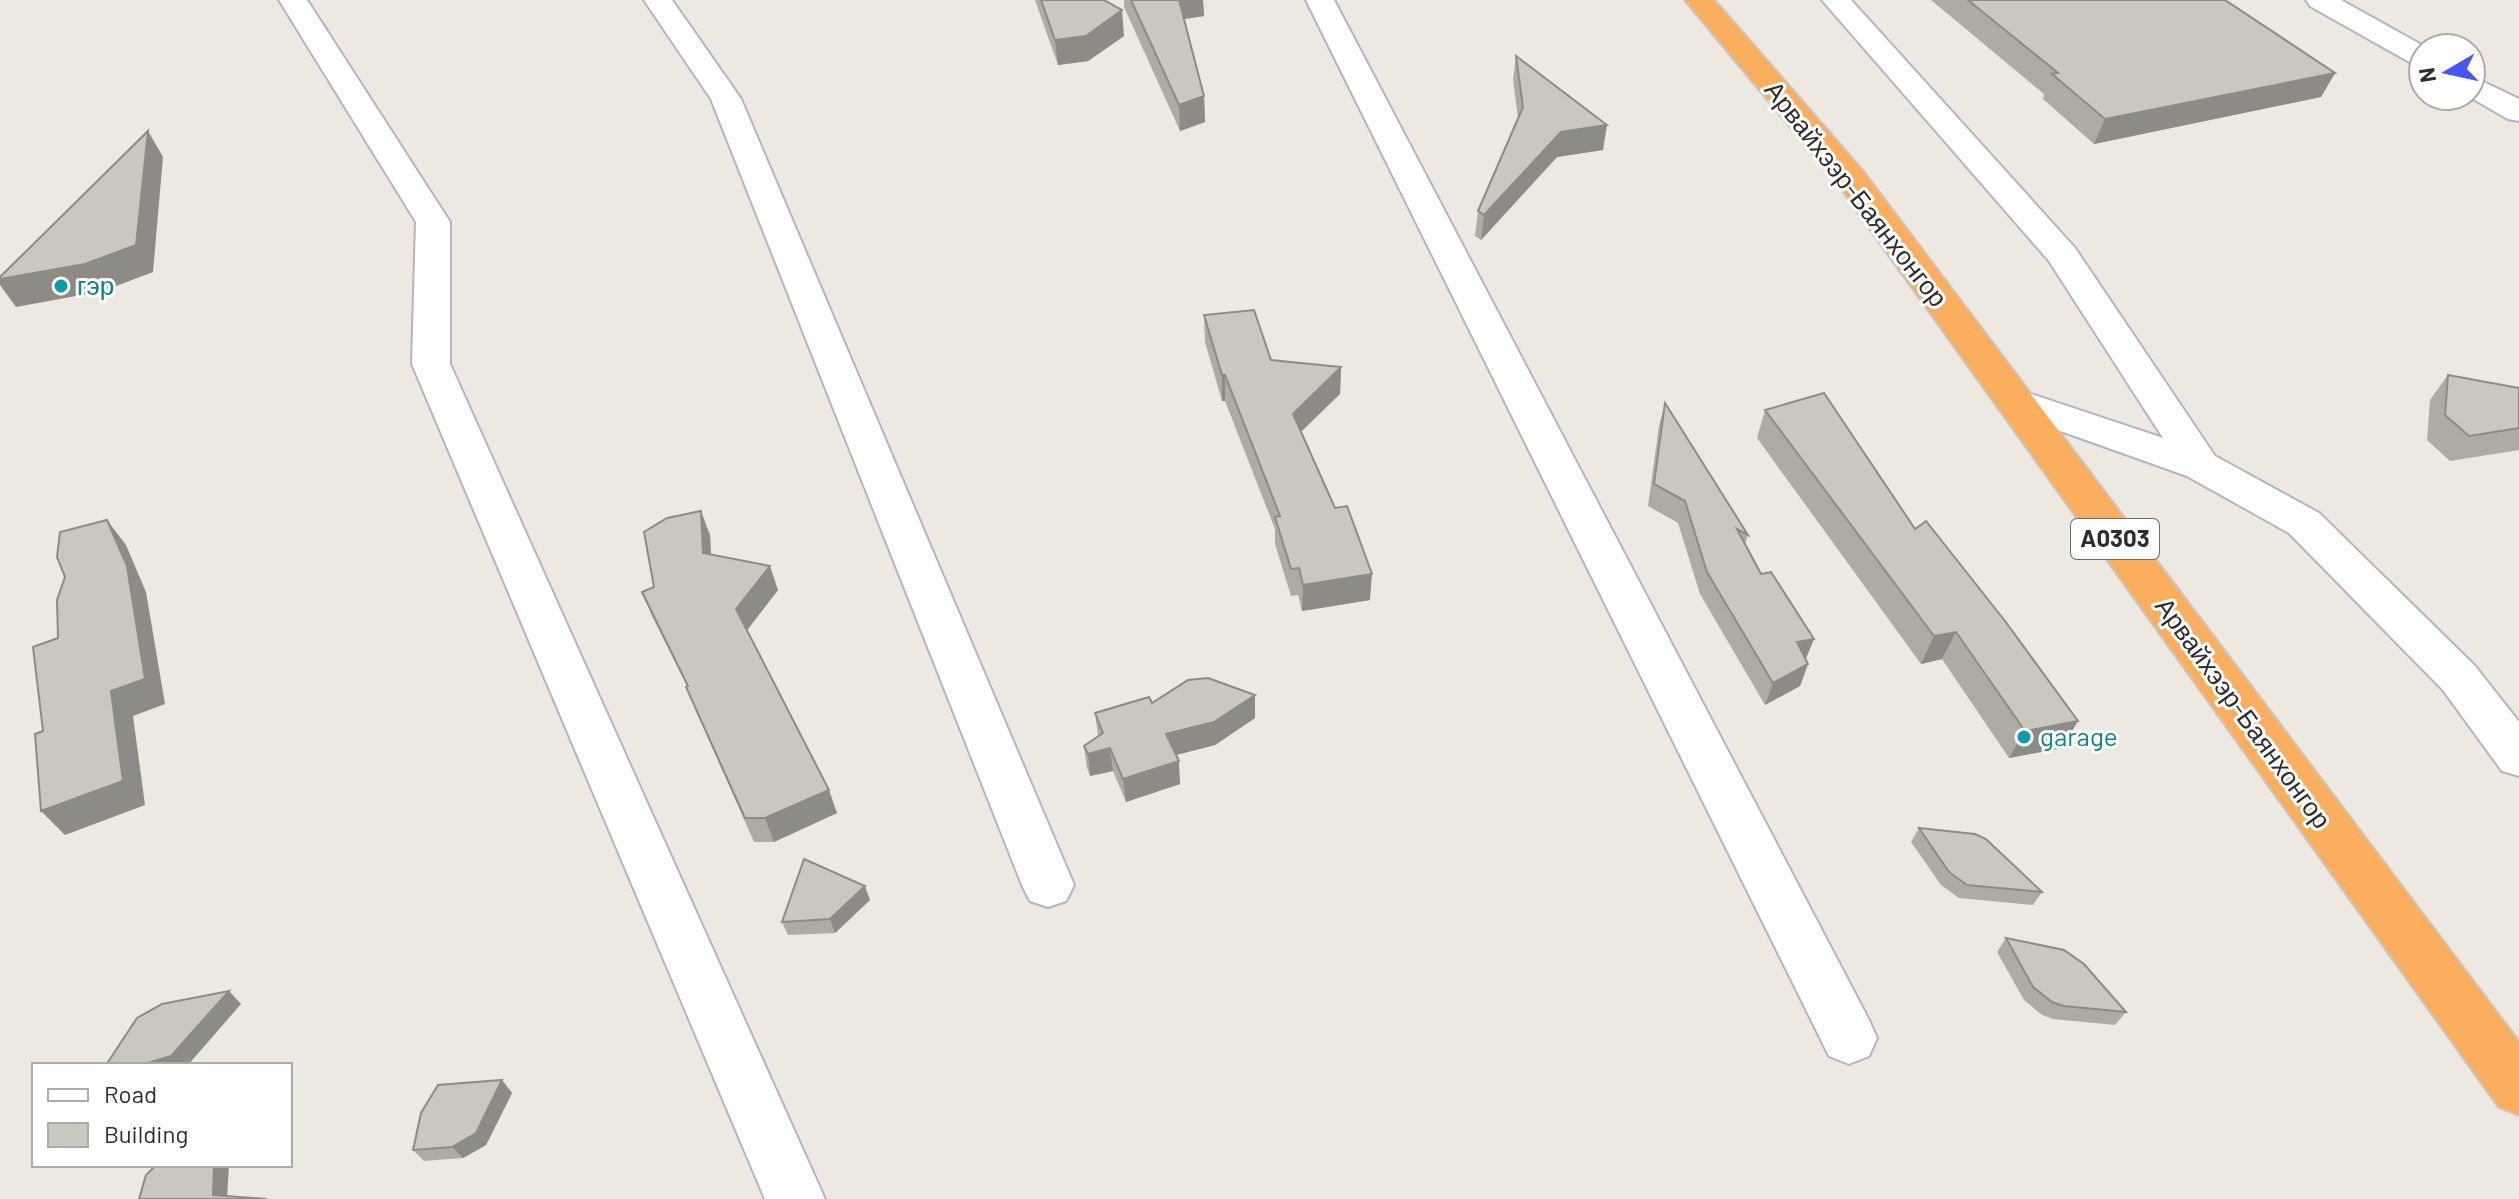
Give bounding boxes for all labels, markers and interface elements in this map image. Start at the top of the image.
north arrow [2407,32,2487,112]
text: N [2412,66,2440,85]
street label: Арвайхээр-Баянхонгор [1759,74,1955,312]
place label: гэр [77,269,114,300]
marker: гэр [52,277,70,295]
road number: A0303 [2071,519,2159,559]
street label: Арвайхээр-Баянхонгор [2150,591,2338,834]
place label: garage [2040,720,2118,751]
marker: garage [2015,728,2033,746]
legend [32,1063,292,1167]
text: Road [104,1079,157,1108]
text: Building [104,1119,188,1148]

